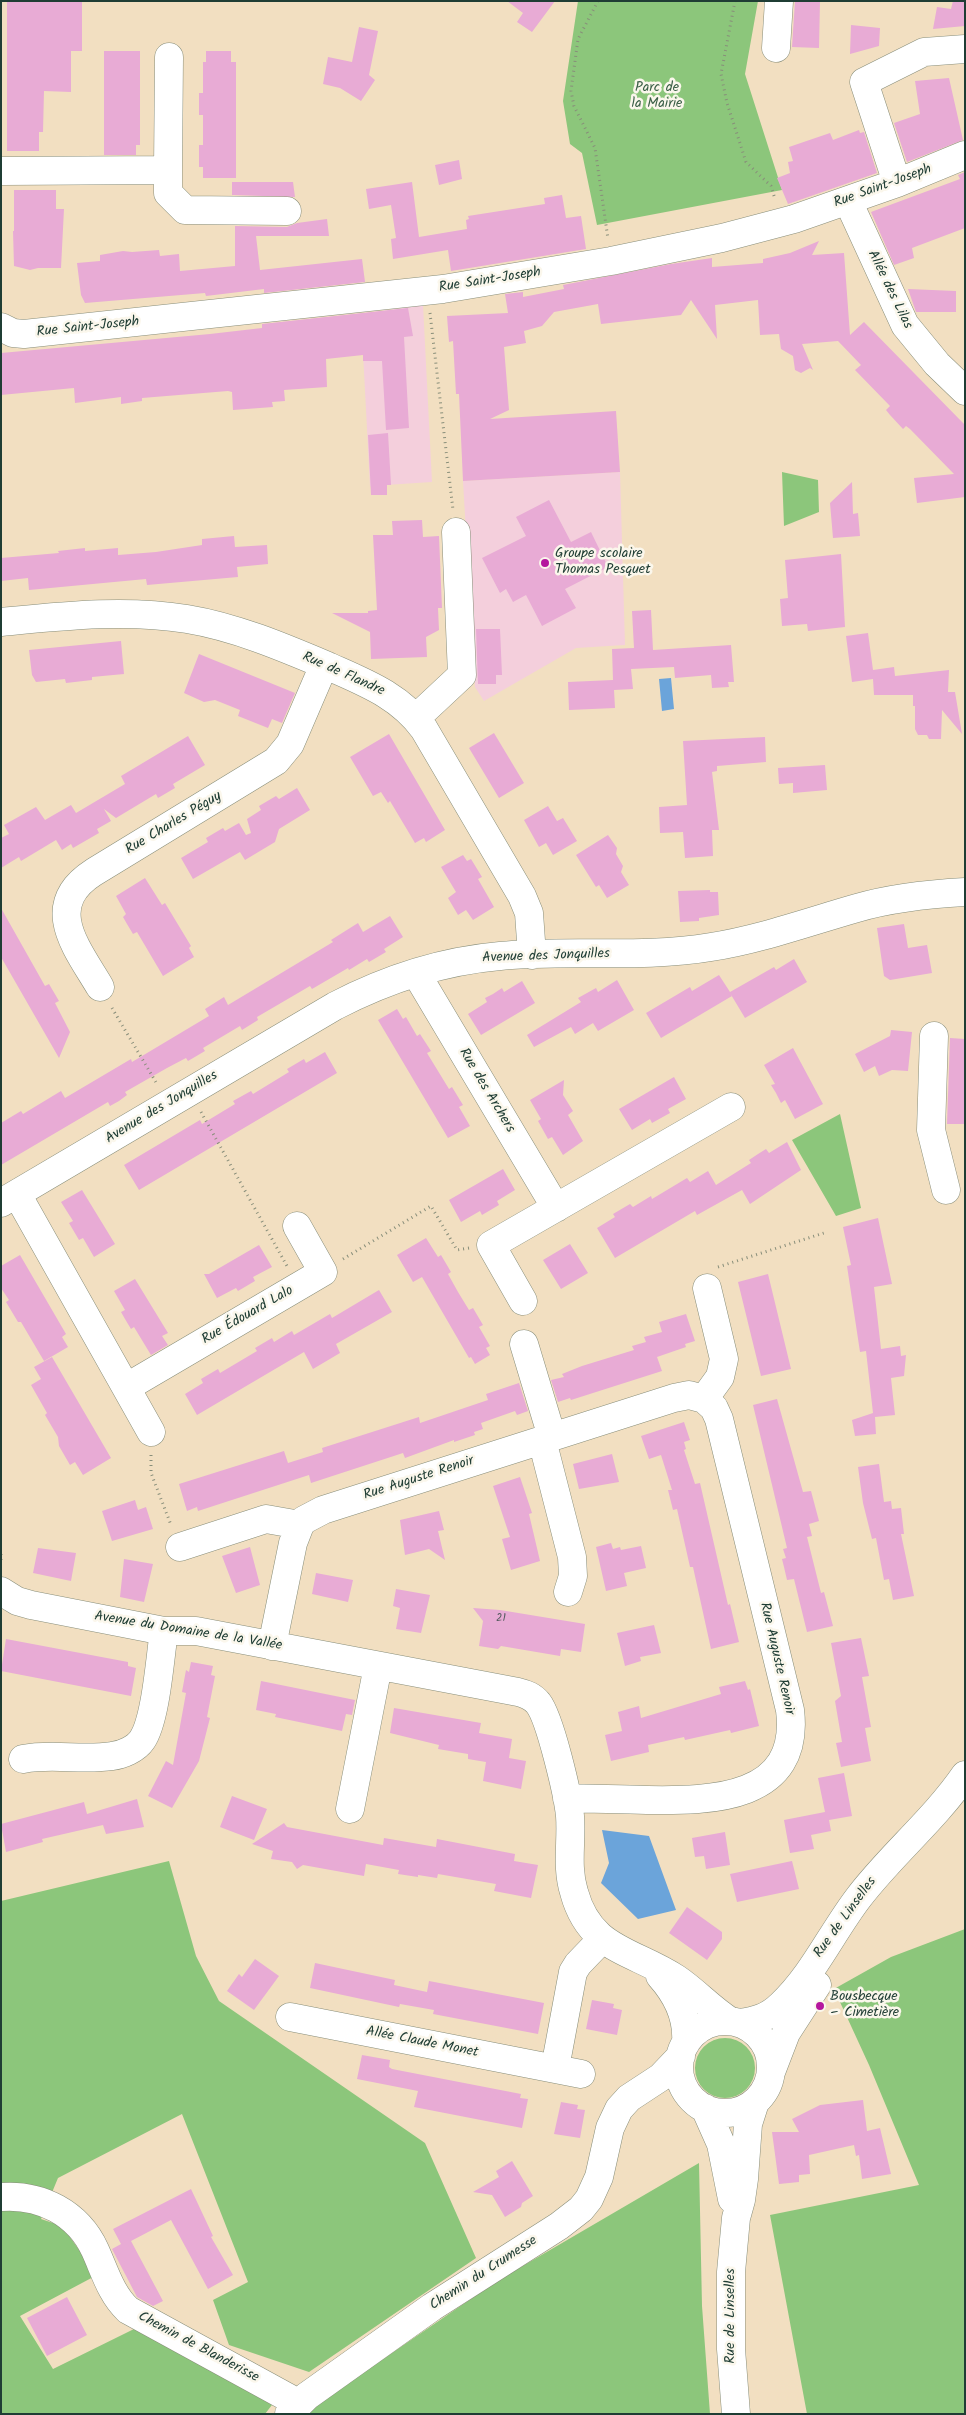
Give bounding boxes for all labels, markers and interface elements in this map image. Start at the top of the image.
park label: Parc de la Mairie [632,81,682,114]
street label: Rue Saint-Joseph [832,162,934,212]
street label: Allée des Lilas [863,248,915,332]
street label: Rue Saint-Joseph [438,265,542,297]
street label: Rue Saint-Joseph [36,314,140,342]
place label: Groupe scolaire Thomas Pesquet [555,547,651,580]
marker: Groupe scolaire Thomas Pesquet [539,557,551,569]
street label: Rue de Flandre [299,649,387,701]
street label: Rue Charles Péguy [123,789,225,859]
street label: Avenue des Jonquilles [482,946,610,968]
street label: Rue des Archers [454,1046,518,1136]
street label: Avenue des Jonquilles [103,1068,221,1148]
street label: Rue Édouard Lalo [199,1283,297,1349]
street label: Rue Auguste Renoir [362,1453,476,1505]
street label: Rue Auguste Renoir [755,1601,797,1717]
street label: Avenue du Domaine de la Vallée [93,1609,283,1655]
house number: 21 [496,1612,506,1626]
street label: Rue de Linselles [811,1874,881,1962]
place label: Bousbecque – Cimetière [830,1990,899,2022]
marker: Bousbecque – Cimetière [814,2000,826,2012]
street label: Allée Claude Monet [364,2024,480,2062]
street label: Chemin du Crumesse [427,2233,541,2315]
street label: Rue de Linselles [724,2268,740,2364]
street label: Chemin de Blanderisse [135,2309,261,2387]

